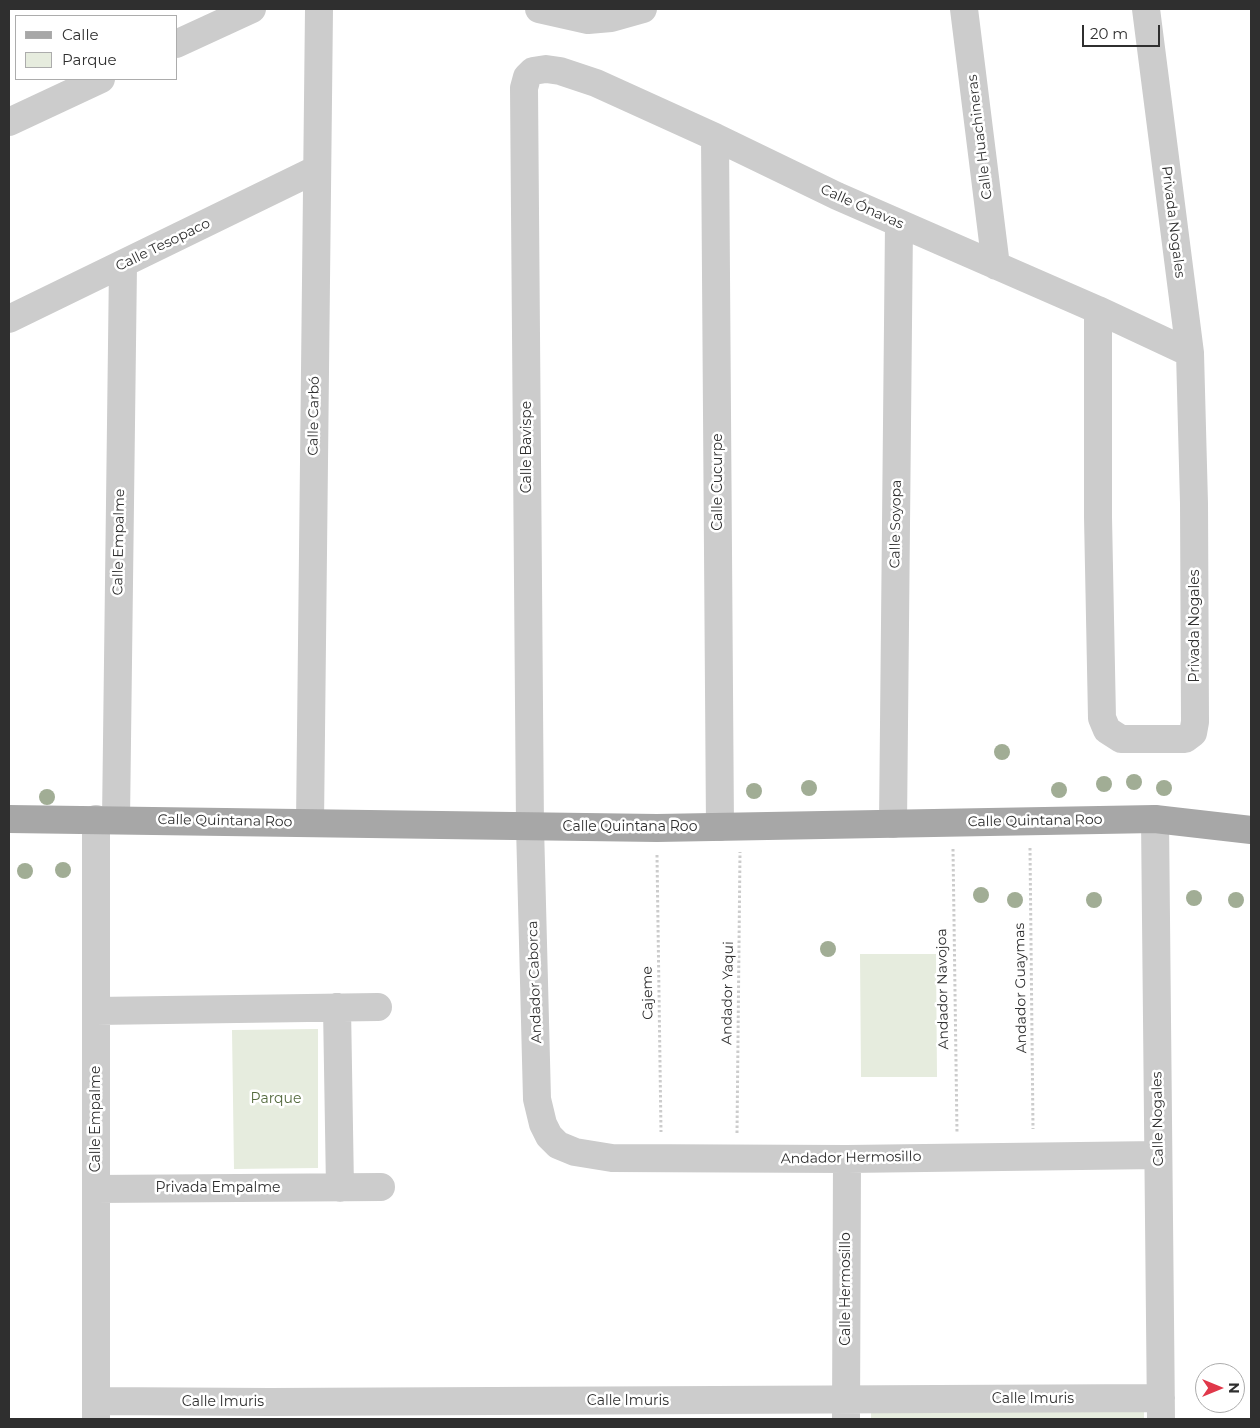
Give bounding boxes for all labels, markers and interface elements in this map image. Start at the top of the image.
legend [15,15,178,80]
scale bar [1085,15,1162,47]
text: 20 m [1090,24,1128,43]
text: Calle [62,25,99,44]
text: Parque [62,50,117,69]
street label: Calle Huachineras [964,74,996,200]
street label: Privada Nogales [1158,165,1188,279]
street label: Calle Ónavas [818,181,906,233]
street label: Calle Tesopaco [113,215,213,275]
street label: Calle Carbó [305,376,323,456]
street label: Calle Bavispe [519,401,535,493]
street label: Calle Cucurpe [710,433,726,531]
street label: Calle Soyopa [887,479,905,569]
street label: Calle Empalme [110,488,128,596]
street label: Privada Nogales [1187,569,1203,683]
street label: Calle Quintana Roo [157,811,293,831]
street label: Calle Quintana Roo [967,811,1103,831]
street label: Calle Quintana Roo [563,819,697,835]
street label: Andador Caborca [524,920,546,1044]
street label: Andador Guaymas [1011,923,1031,1053]
street label: Andador Navojoa [934,928,952,1050]
street label: Andador Yaqui [719,941,737,1045]
street label: Cajeme [639,966,657,1020]
street label: Calle Empalme [88,1066,104,1172]
street label: Calle Nogales [1149,1071,1167,1167]
park label: Parque [251,1091,301,1107]
street label: Andador Hermosillo [781,1148,921,1168]
street label: Privada Empalme [155,1180,281,1196]
street label: Calle Hermosillo [838,1232,854,1346]
north arrow [1195,1363,1245,1413]
text: N [1225,1382,1243,1394]
street label: Calle Imuris [992,1391,1074,1407]
street label: Calle Imuris [587,1393,669,1409]
street label: Calle Imuris [182,1394,264,1410]

